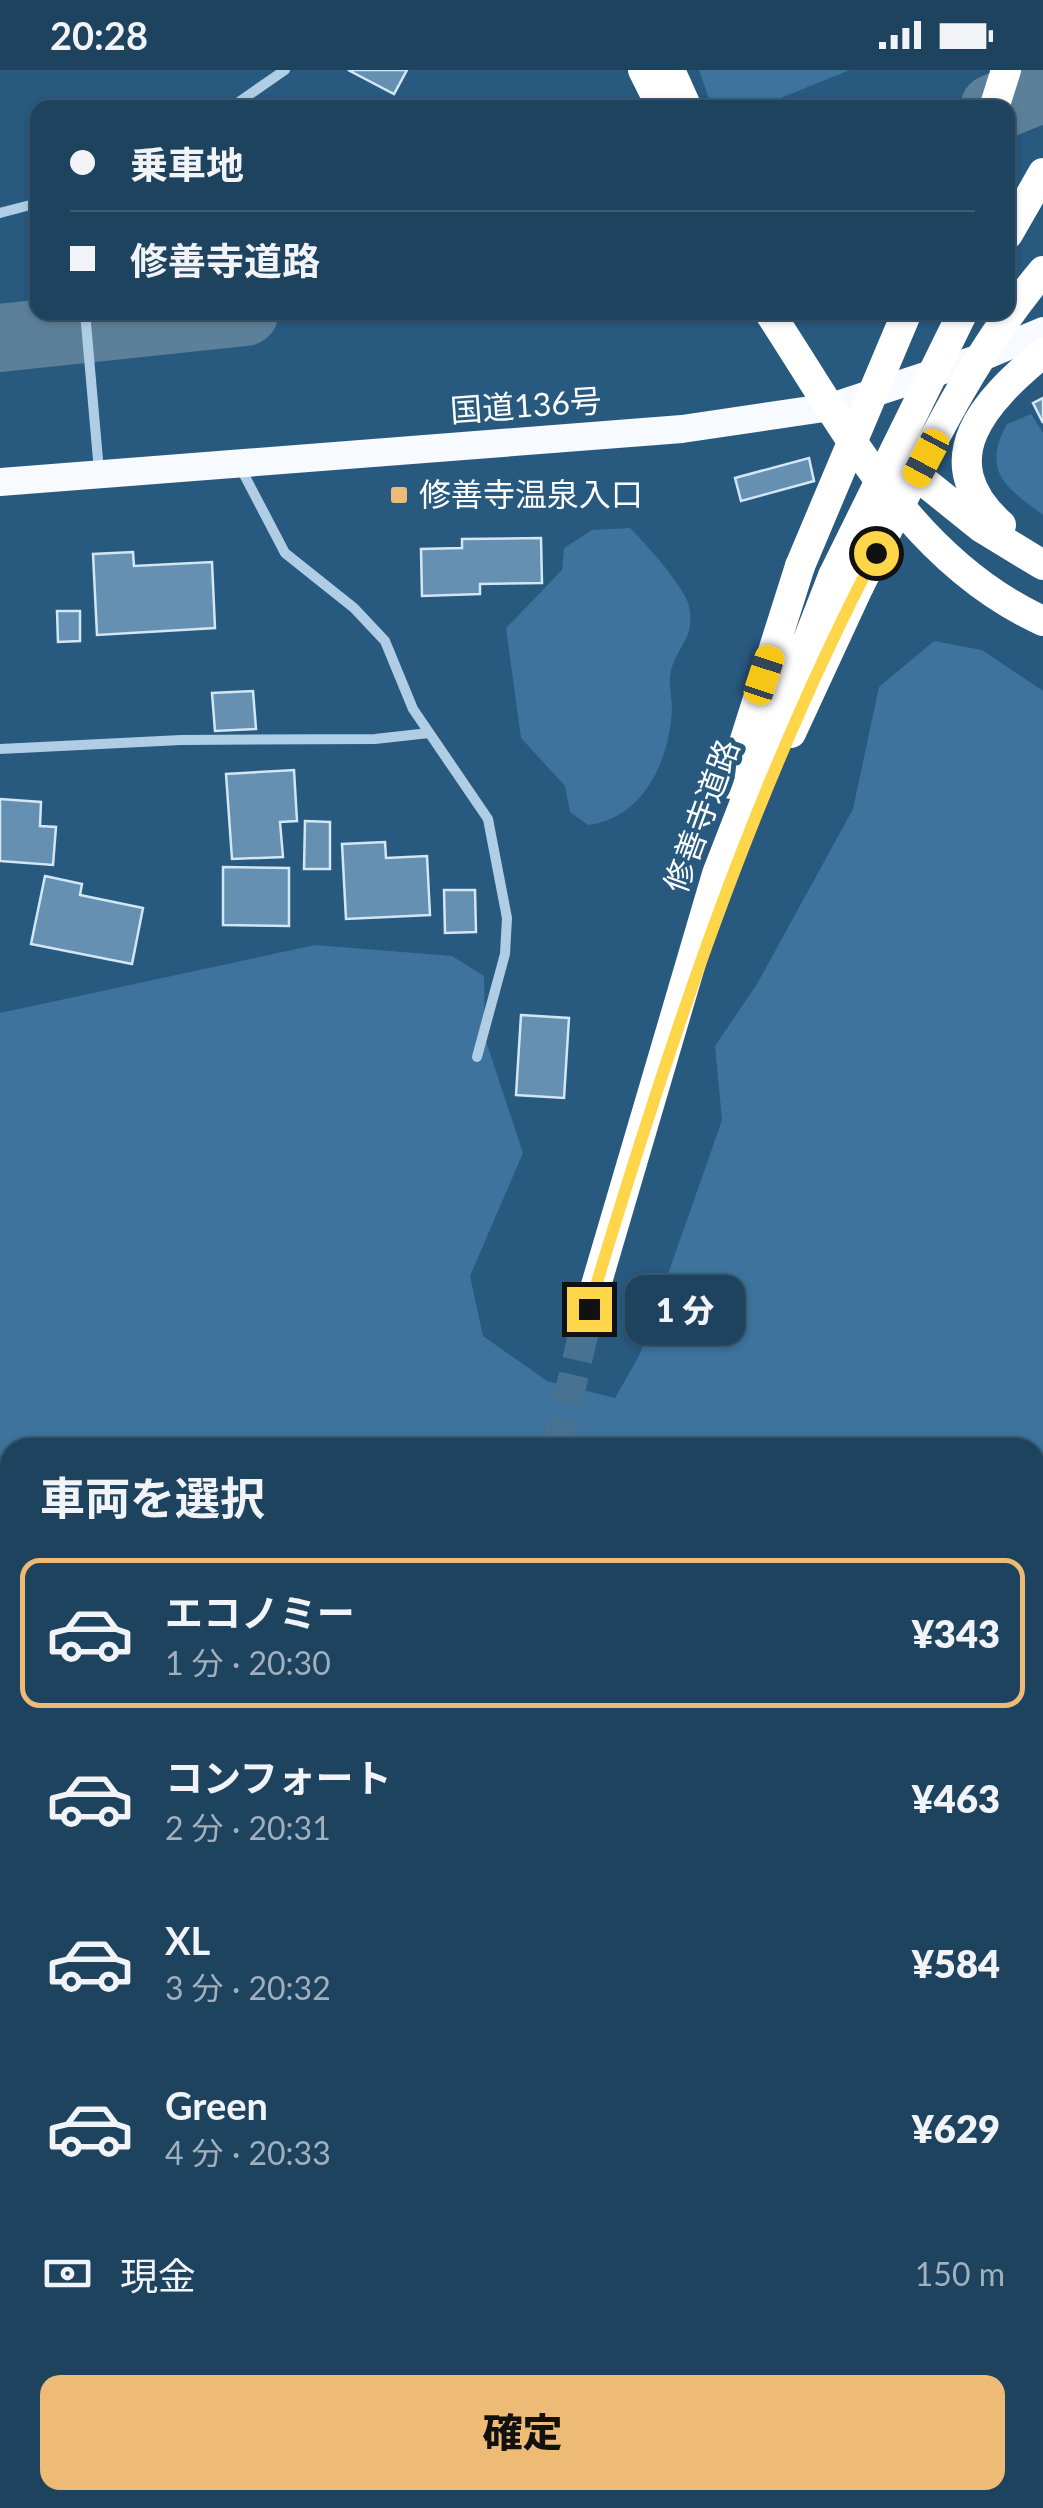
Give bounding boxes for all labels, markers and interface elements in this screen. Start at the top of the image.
text: 20:28 [50,12,148,58]
text: 乗車地 [130,141,244,187]
text: 修善寺道路 [130,237,320,283]
street label: 国道136号 [449,380,603,429]
car [899,424,953,492]
place label: 修善寺温泉入口 [419,474,643,513]
marker: 修善寺温泉入口 [388,484,410,506]
route start [854,531,899,576]
car [740,642,788,708]
street label: 修善寺道路 [655,734,746,897]
callout: 1 分 [624,1274,744,1344]
route end [567,1287,612,1332]
text: 1 分 [656,1290,714,1329]
text: 車両を選択 [40,1471,265,1525]
icon: car [45,1588,135,1678]
text: エコノミー [165,1589,355,1635]
text: ¥343 [912,1610,1000,1656]
text: 1 分 · 20:30 [165,1643,331,1682]
icon: car [45,1753,135,1843]
text: コンフォート [165,1754,392,1800]
text: ¥463 [912,1775,1000,1821]
text: 2 分 · 20:31 [165,1808,331,1847]
text: XL [165,1917,210,1963]
icon: car [45,1918,135,2008]
text: ¥584 [912,1940,1000,1986]
text: 3 分 · 20:32 [165,1968,331,2007]
text: Green [165,2082,268,2128]
icon: car [45,2083,135,2173]
text: ¥629 [912,2105,1000,2151]
text: 4 分 · 20:33 [165,2133,331,2172]
icon: cash [40,2246,95,2301]
text: 現金 [120,2252,196,2298]
text: 150 m [915,2254,1005,2293]
button: 確定 [40,2375,1005,2490]

